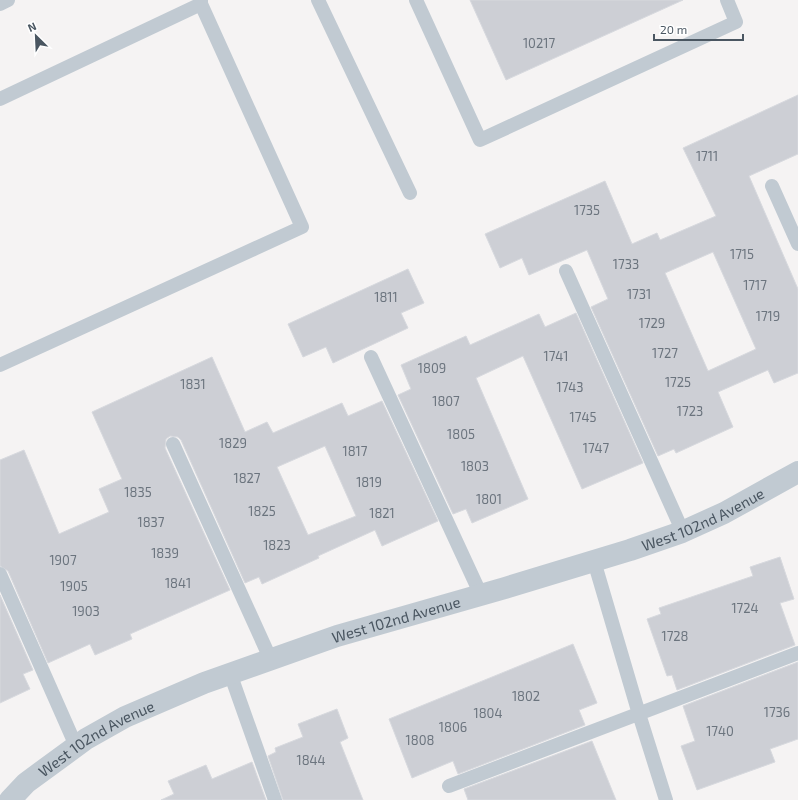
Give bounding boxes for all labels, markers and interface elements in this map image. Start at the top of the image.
north arrow [16,16,56,56]
scale bar [654,16,743,42]
text: N [25,19,38,34]
text: 20 m [660,22,687,36]
house number: 10217 [523,35,555,51]
house number: 1711 [696,148,718,164]
house number: 1735 [574,202,600,218]
house number: 1715 [730,246,754,262]
house number: 1733 [613,256,639,272]
house number: 1717 [743,277,767,293]
house number: 1731 [627,286,651,302]
house number: 1811 [374,289,398,305]
house number: 1719 [756,308,780,324]
house number: 1729 [639,315,665,331]
house number: 1727 [652,345,678,361]
house number: 1741 [544,348,569,364]
house number: 1809 [418,360,446,376]
house number: 1725 [665,374,691,390]
house number: 1831 [180,376,206,392]
house number: 1743 [556,379,584,395]
house number: 1807 [432,393,460,409]
house number: 1723 [677,403,703,419]
house number: 1745 [570,409,596,425]
house number: 1805 [447,426,475,442]
house number: 1829 [219,435,247,451]
house number: 1747 [583,440,610,456]
house number: 1817 [343,443,368,459]
house number: 1803 [461,458,489,474]
house number: 1827 [233,470,261,486]
house number: 1819 [356,474,382,490]
house number: 1835 [124,484,152,500]
street label: West 102nd Avenue [639,484,767,554]
house number: 1801 [476,491,502,507]
house number: 1825 [248,503,276,519]
house number: 1821 [369,505,395,521]
house number: 1837 [138,514,165,530]
house number: 1823 [263,537,291,553]
house number: 1839 [151,545,179,561]
house number: 1907 [49,552,77,568]
house number: 1841 [165,575,191,591]
house number: 1905 [60,578,88,594]
street label: West 102nd Avenue [330,592,462,646]
house number: 1724 [731,600,759,616]
house number: 1903 [72,603,100,619]
house number: 1728 [661,628,689,644]
house number: 1802 [512,688,540,704]
street label: West 102nd Avenue [35,697,157,780]
house number: 1736 [764,704,790,720]
house number: 1804 [474,705,502,721]
house number: 1806 [439,719,467,735]
house number: 1740 [706,723,734,739]
house number: 1808 [406,732,434,748]
house number: 1844 [296,752,326,768]

